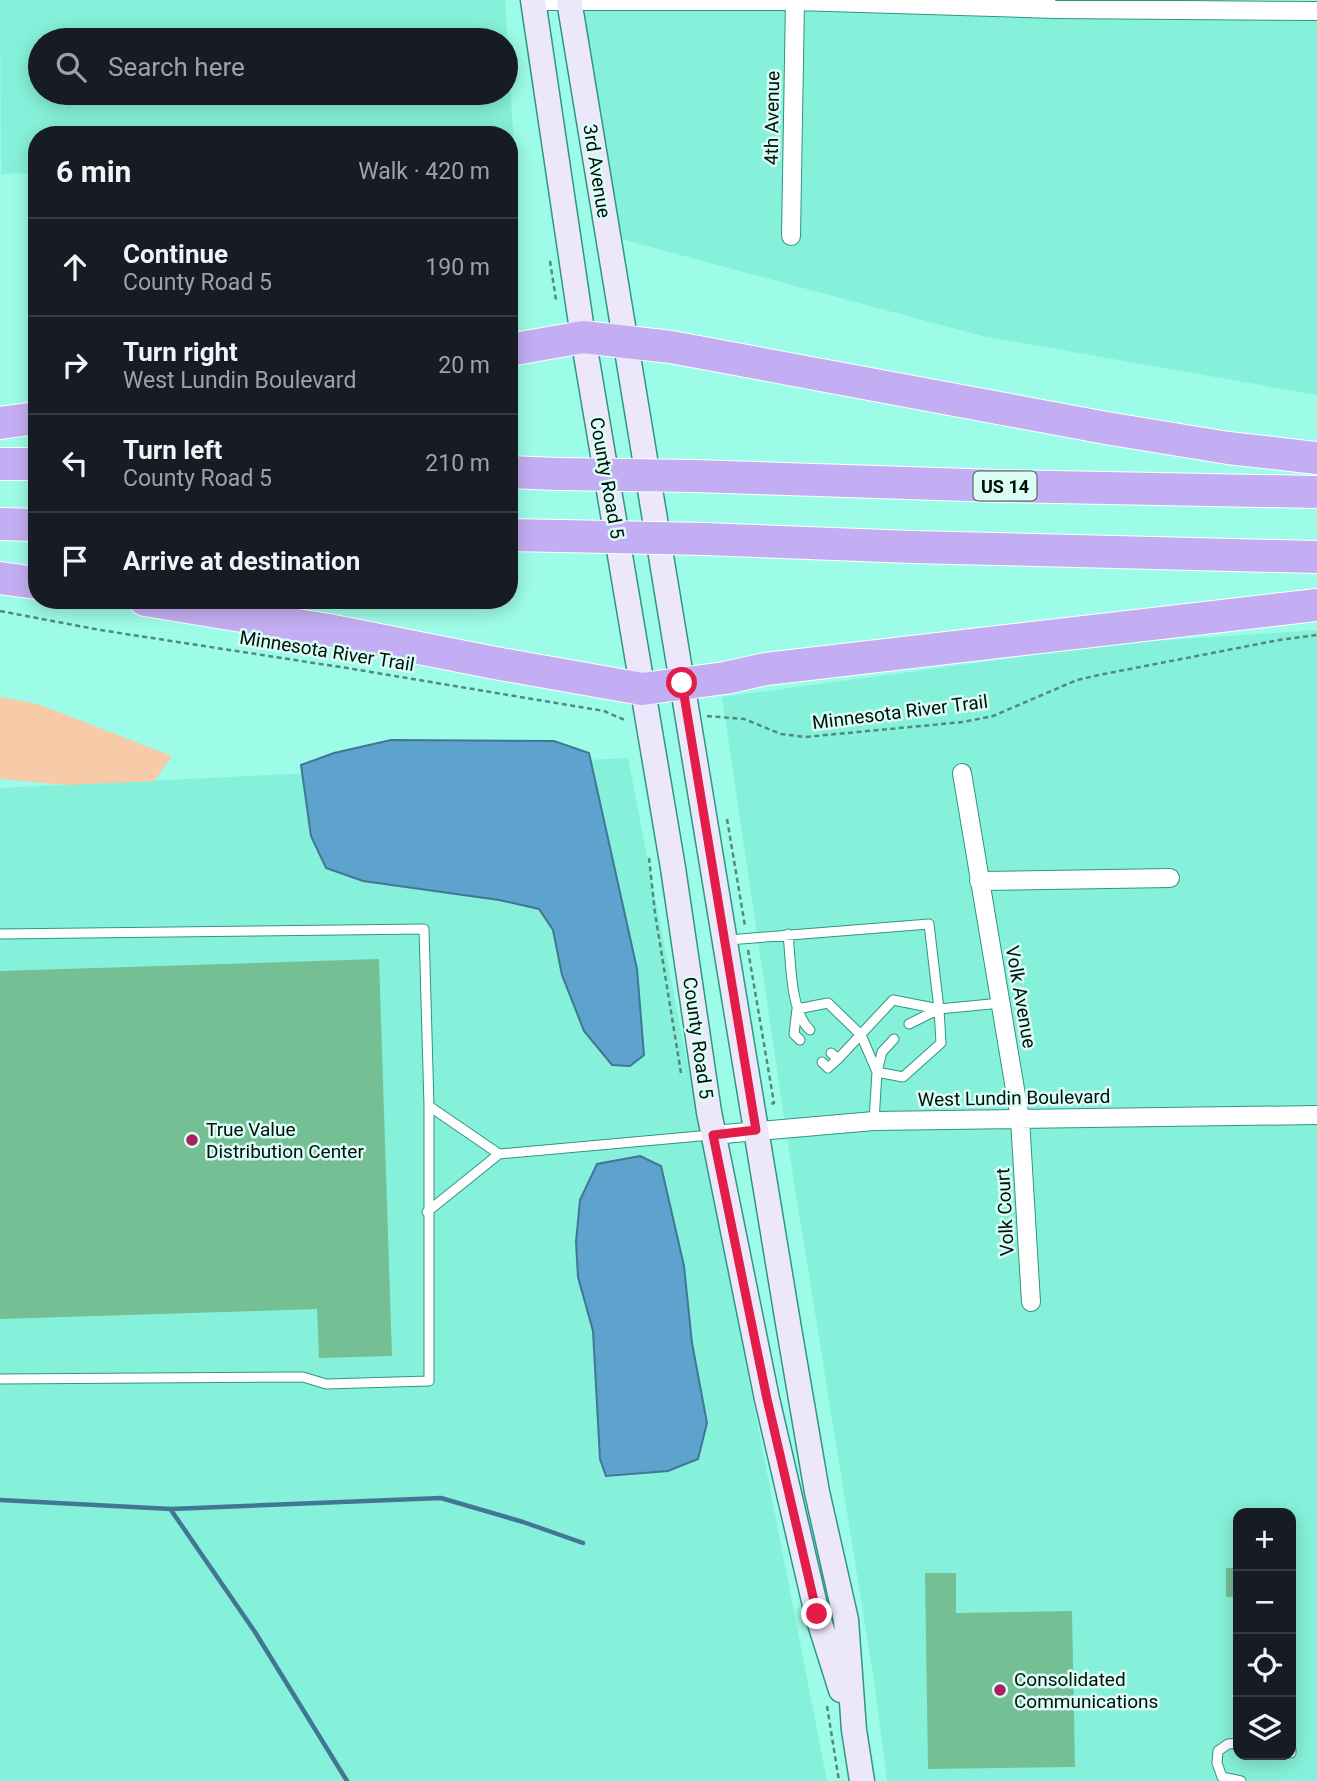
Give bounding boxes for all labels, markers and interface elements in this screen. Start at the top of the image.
search box [28,28,518,105]
icon: search [52,48,90,86]
text: Search here [108,52,245,82]
street label: 4th Avenue [760,71,784,165]
street label: 3rd Avenue [578,123,616,219]
text: 6 min [56,154,131,189]
text: Walk · 420 m [358,158,490,185]
text: Continue [123,239,228,269]
icon: ahead [56,248,94,286]
text: 190 m [425,254,490,281]
text: County Road 5 [123,269,272,296]
text: Turn right [123,337,238,367]
icon: right [56,346,94,384]
text: 20 m [438,352,490,379]
text: West Lundin Boulevard [123,367,356,394]
street label: County Road 5 [585,415,629,541]
text: Turn left [123,435,222,465]
icon: left [56,444,94,482]
text: 210 m [425,450,490,477]
text: County Road 5 [123,465,272,492]
road number: US 14 [974,472,1036,500]
icon: arrive [56,542,94,580]
text: Arrive at destination [123,546,360,576]
street label: Minnesota River Trail [238,626,416,676]
route start [666,667,697,698]
street label: Minnesota River Trail [811,690,989,734]
street label: Volk Avenue [1001,944,1041,1050]
street label: County Road 5 [678,975,718,1101]
street label: West Lundin Boulevard [917,1085,1111,1111]
place label: True Value Distribution Center [206,1118,364,1163]
marker: True Value Distribution Center [184,1132,200,1148]
street label: Volk Court [991,1167,1019,1257]
map controls [1233,1508,1296,1760]
button: + [1233,1508,1296,1571]
button: − [1233,1571,1296,1634]
route end [801,1598,832,1629]
button: locate [1233,1634,1296,1697]
place label: Consolidated Communications [1014,1668,1158,1713]
marker: Consolidated Communications [992,1682,1008,1698]
button: layers [1233,1697,1296,1760]

